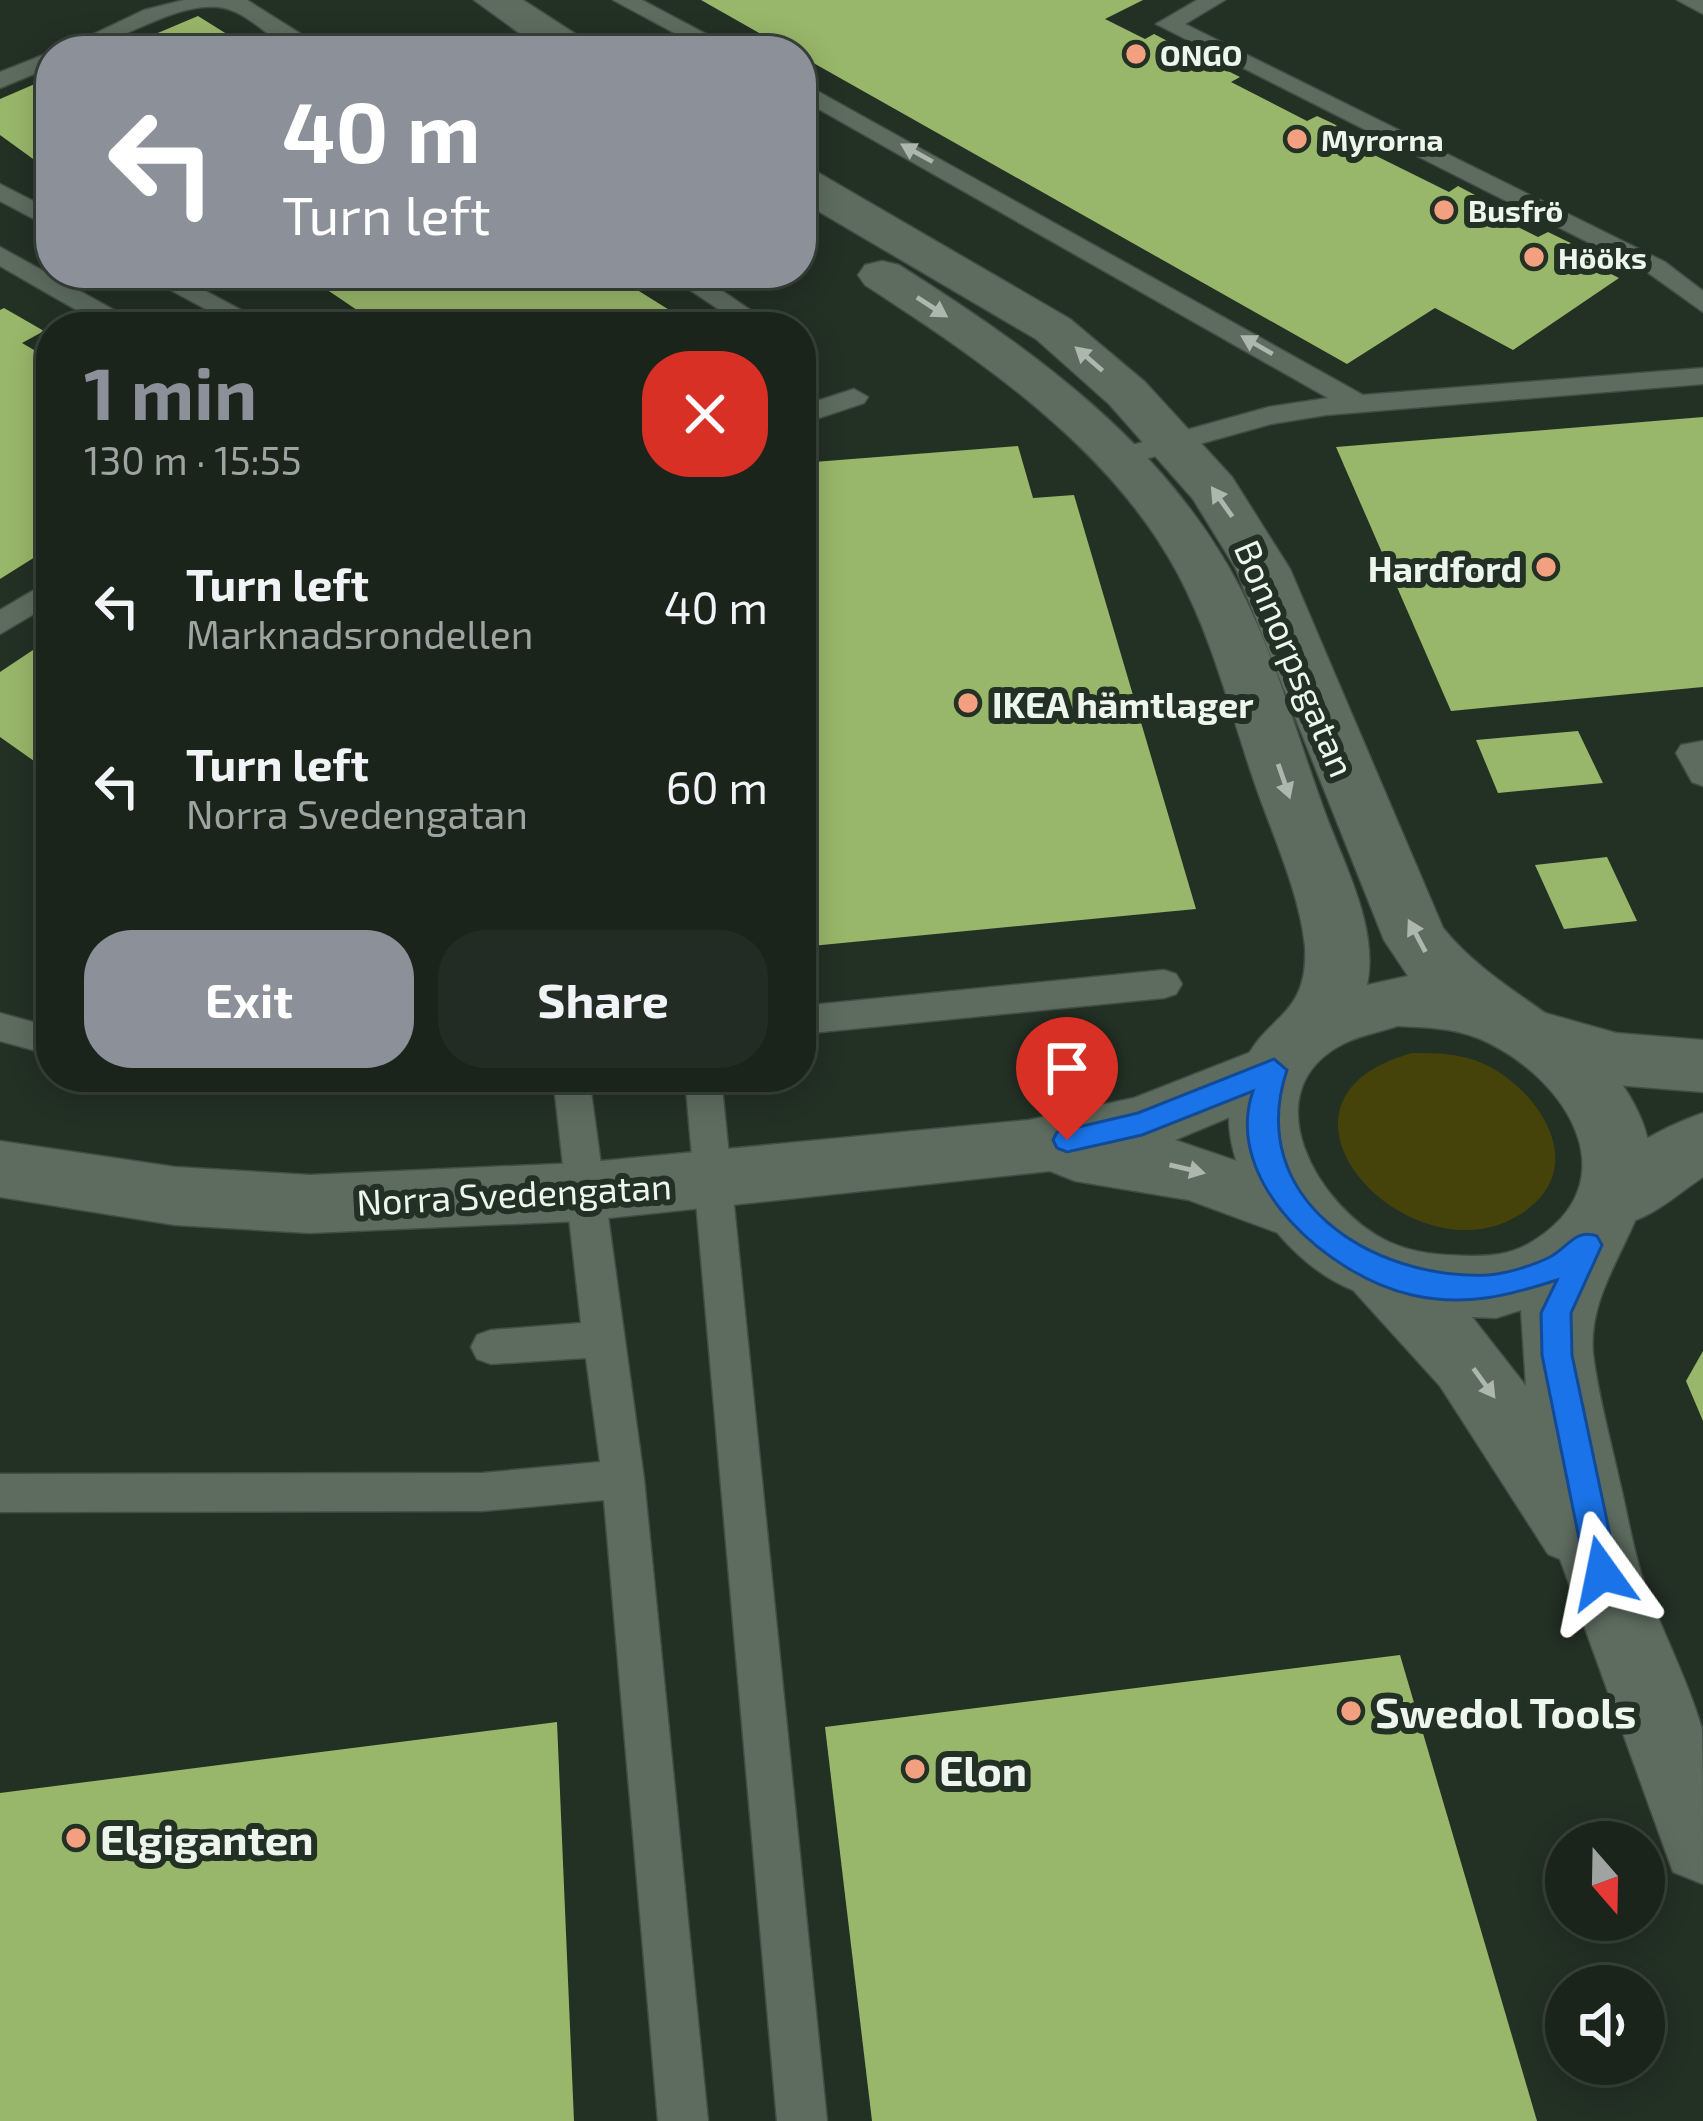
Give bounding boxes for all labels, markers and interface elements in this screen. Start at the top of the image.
place label: ONGO [1160,36,1242,72]
marker: ONGO [1123,41,1149,67]
text: 40 m [282,79,481,180]
icon: left [84,84,240,240]
place label: Myrorna [1321,121,1444,158]
marker: Myrorna [1284,126,1310,152]
one-way arrow [901,144,934,165]
text: Turn left [282,181,491,246]
place label: Busfrö [1468,192,1563,228]
marker: Busfrö [1431,197,1457,223]
place label: Hööks [1558,239,1647,275]
marker: Hööks [1521,244,1547,270]
one-way arrow [915,296,949,317]
one-way arrow [1240,335,1274,356]
one-way arrow [1074,346,1104,373]
text: 1 min [84,348,257,434]
button: close [642,351,768,477]
text: 130 m · 15:55 [84,436,302,483]
one-way arrow [1211,486,1234,518]
street label: Bonnorpsgatan [1227,533,1365,783]
place label: Hardford [1368,546,1522,589]
marker: Hardford [1533,554,1559,580]
text: Turn left [186,556,369,610]
icon: left [84,573,150,639]
text: 40 m [664,579,768,633]
text: Marknadsrondellen [186,610,533,657]
place label: IKEA hämtlager [992,682,1254,725]
marker: IKEA hämtlager [955,690,981,716]
text: Turn left [186,736,369,790]
icon: left [84,753,150,819]
text: 60 m [666,759,768,813]
one-way arrow [1276,763,1294,799]
text: Norra Svedengatan [186,790,528,837]
one-way arrow [1407,918,1427,953]
button: Exit [84,930,414,1068]
button: Share [438,930,768,1068]
pin [1016,1017,1118,1140]
icon: arrive [1034,1035,1100,1101]
one-way arrow [1168,1160,1205,1179]
street label: Norra Svedengatan [355,1163,673,1223]
one-way arrow [1471,1367,1495,1399]
position arrow [1539,1510,1665,1636]
place label: Swedol Tools [1375,1686,1636,1736]
marker: Swedol Tools [1338,1698,1364,1724]
place label: Elon [939,1744,1027,1794]
marker: Elon [902,1756,928,1782]
place label: Elgiganten [100,1813,314,1863]
north arrow [1545,1821,1665,1941]
map controls [1545,1821,1665,2085]
marker: Elgiganten [63,1825,89,1851]
button: sound [1545,1965,1665,2085]

